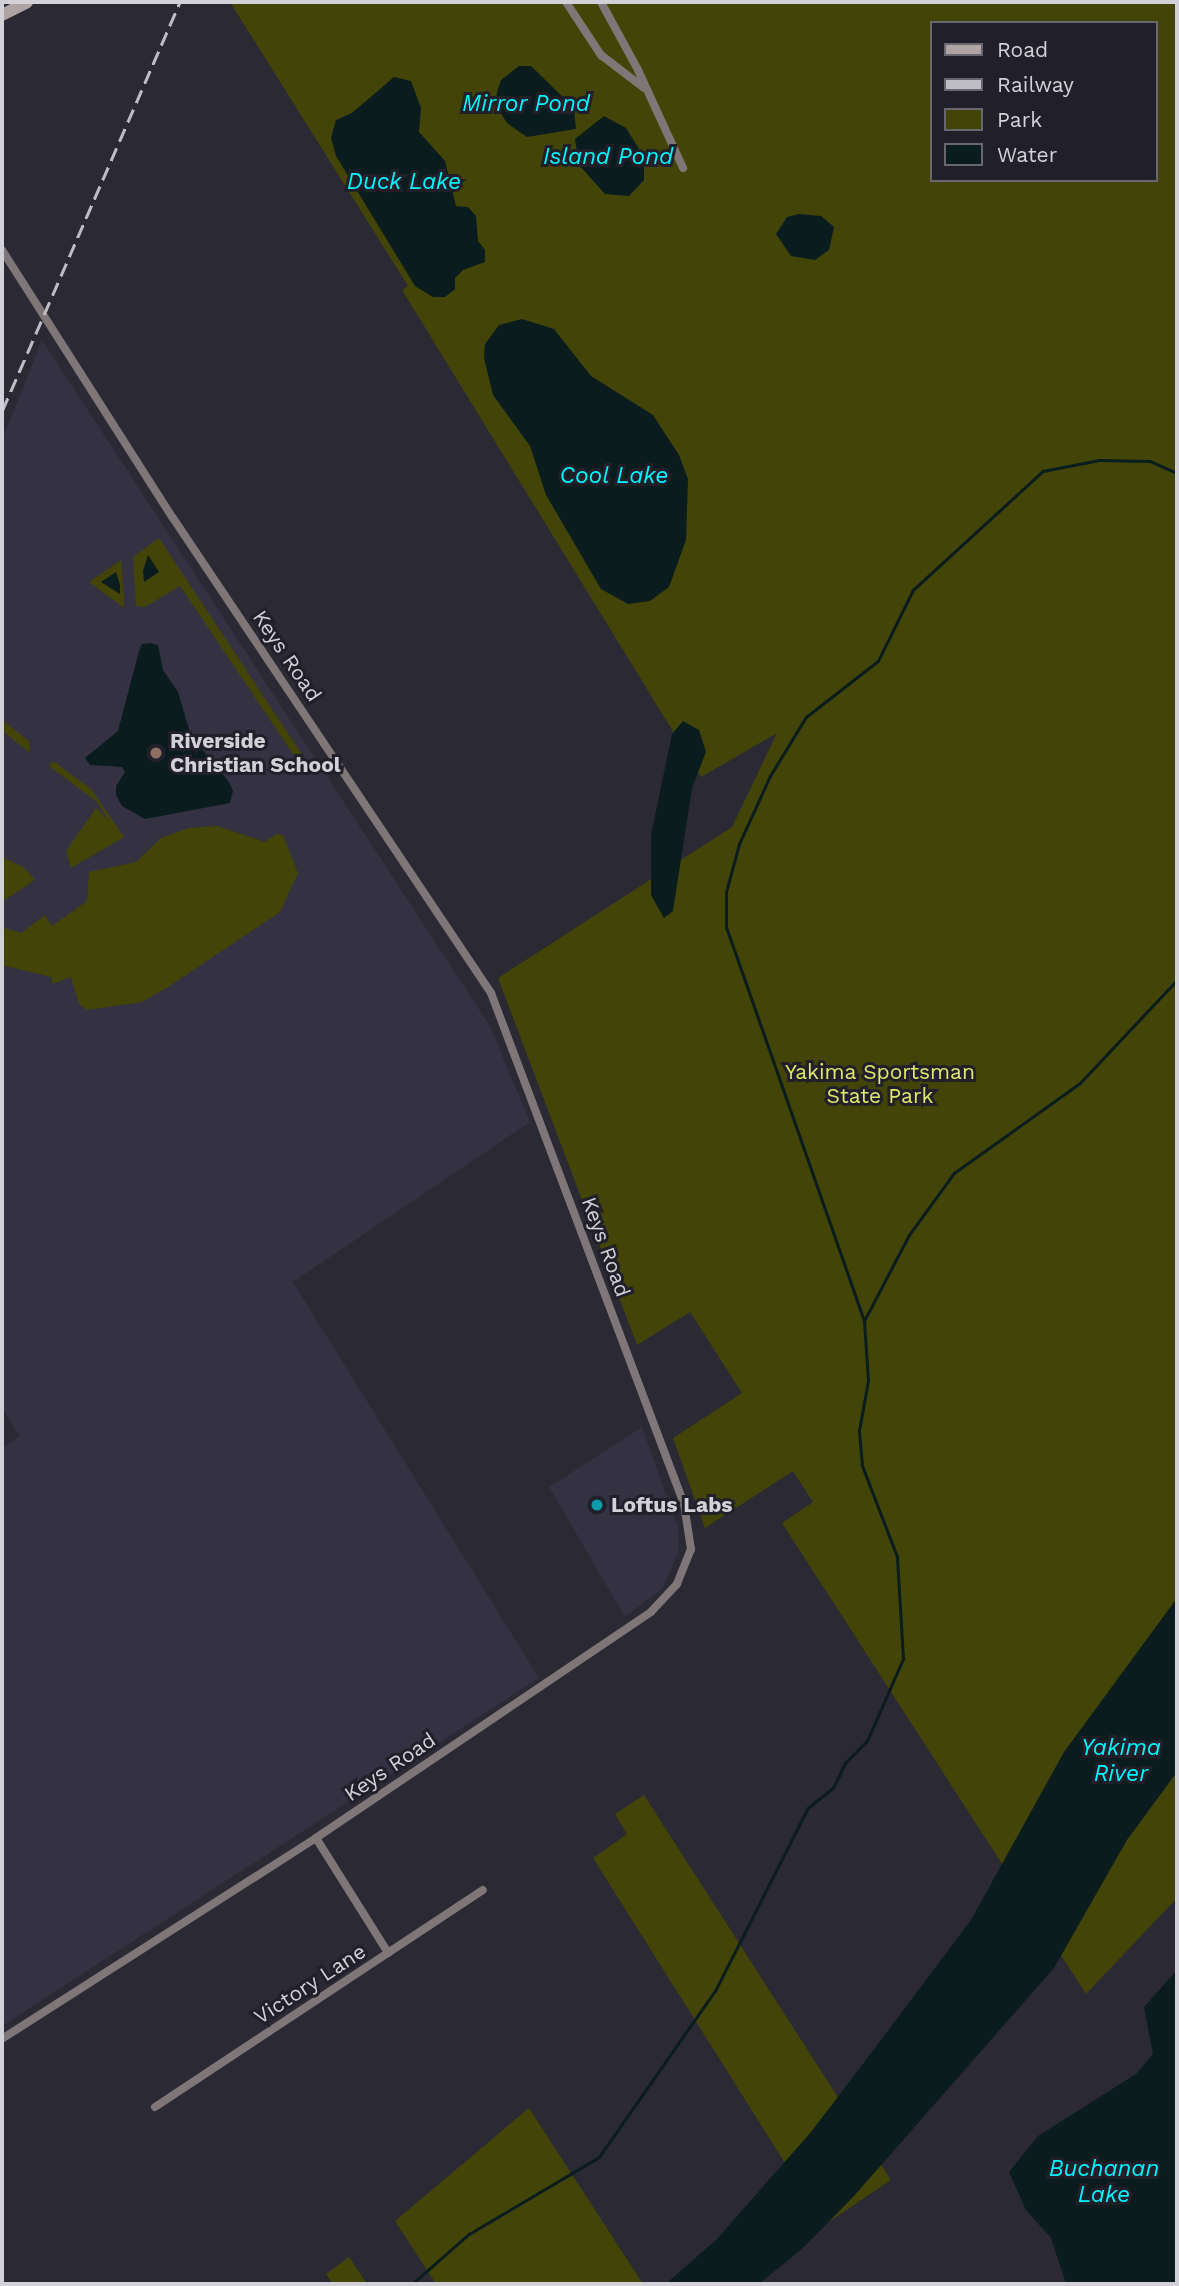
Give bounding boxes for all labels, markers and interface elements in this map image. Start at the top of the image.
legend [930,21,1158,182]
text: Road [997,37,1048,62]
text: Railway [997,72,1074,97]
water label: Mirror Pond [462,90,590,118]
text: Park [997,107,1042,132]
text: Water [997,142,1057,167]
water label: Island Pond [543,143,673,171]
water label: Duck Lake [347,168,461,196]
water label: Cool Lake [559,462,669,490]
street label: Keys Road [247,606,327,706]
place label: Riverside Christian School [170,728,341,778]
marker: Riverside Christian School [148,745,164,761]
park label: Yakima Sportsman State Park [785,1059,975,1109]
street label: Keys Road [576,1194,636,1300]
place label: Loftus Labs [611,1492,733,1518]
marker: Loftus Labs [589,1497,605,1513]
street label: Keys Road [340,1727,440,1807]
water label: Yakima River [1081,1734,1161,1788]
street label: Victory Lane [249,1938,371,2030]
water label: Buchanan Lake [1049,2155,1159,2209]

